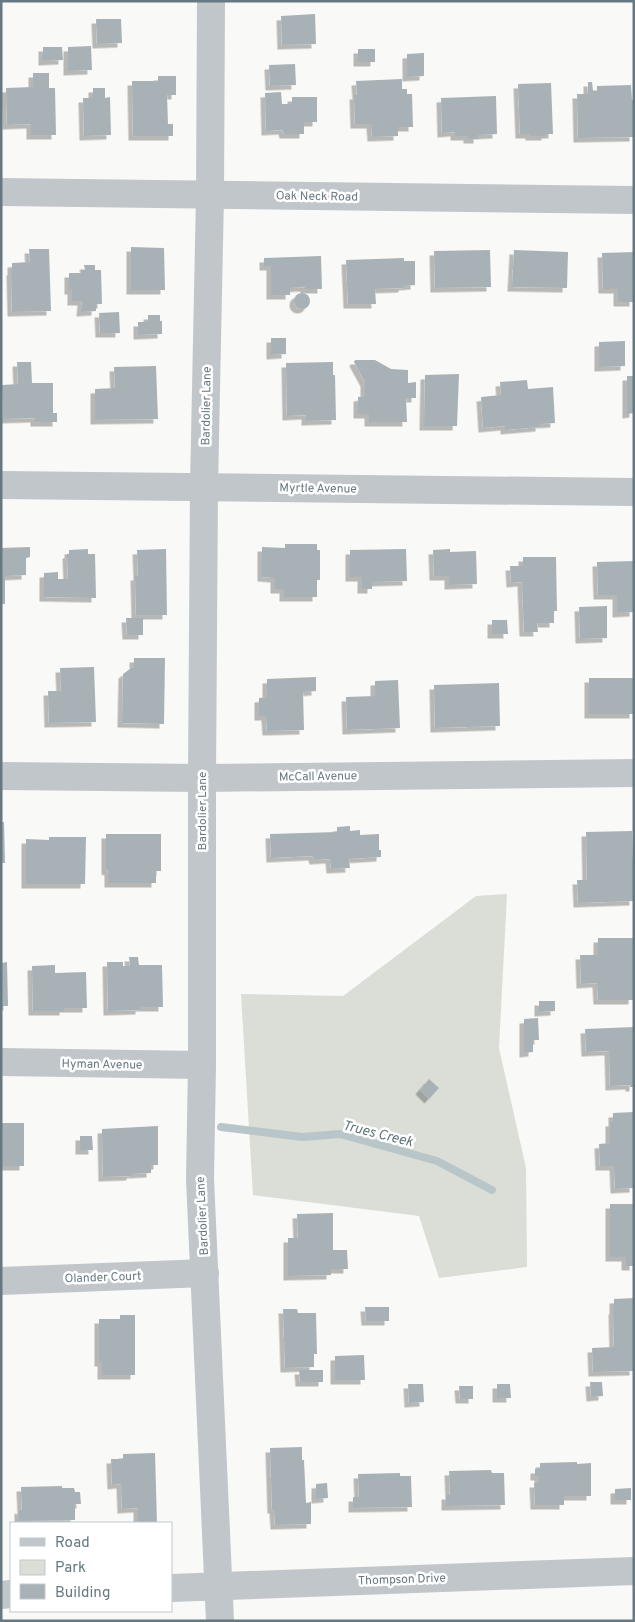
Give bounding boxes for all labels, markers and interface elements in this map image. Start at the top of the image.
street label: Oak Neck Road [276,188,358,206]
street label: Bardolier Lane [198,366,216,446]
street label: Myrtle Avenue [279,480,357,498]
street label: McCall Avenue [279,768,357,786]
street label: Bardolier Lane [195,771,211,851]
street label: Hyman Avenue [61,1056,143,1074]
water label: Trues Creek [341,1118,415,1152]
street label: Bardolier Lane [193,1176,213,1256]
street label: Olander Court [64,1269,142,1287]
legend [10,1522,172,1612]
text: Road [55,1534,90,1553]
text: Park [55,1559,86,1578]
street label: Thompson Drive [358,1570,446,1590]
text: Building [55,1584,110,1603]

